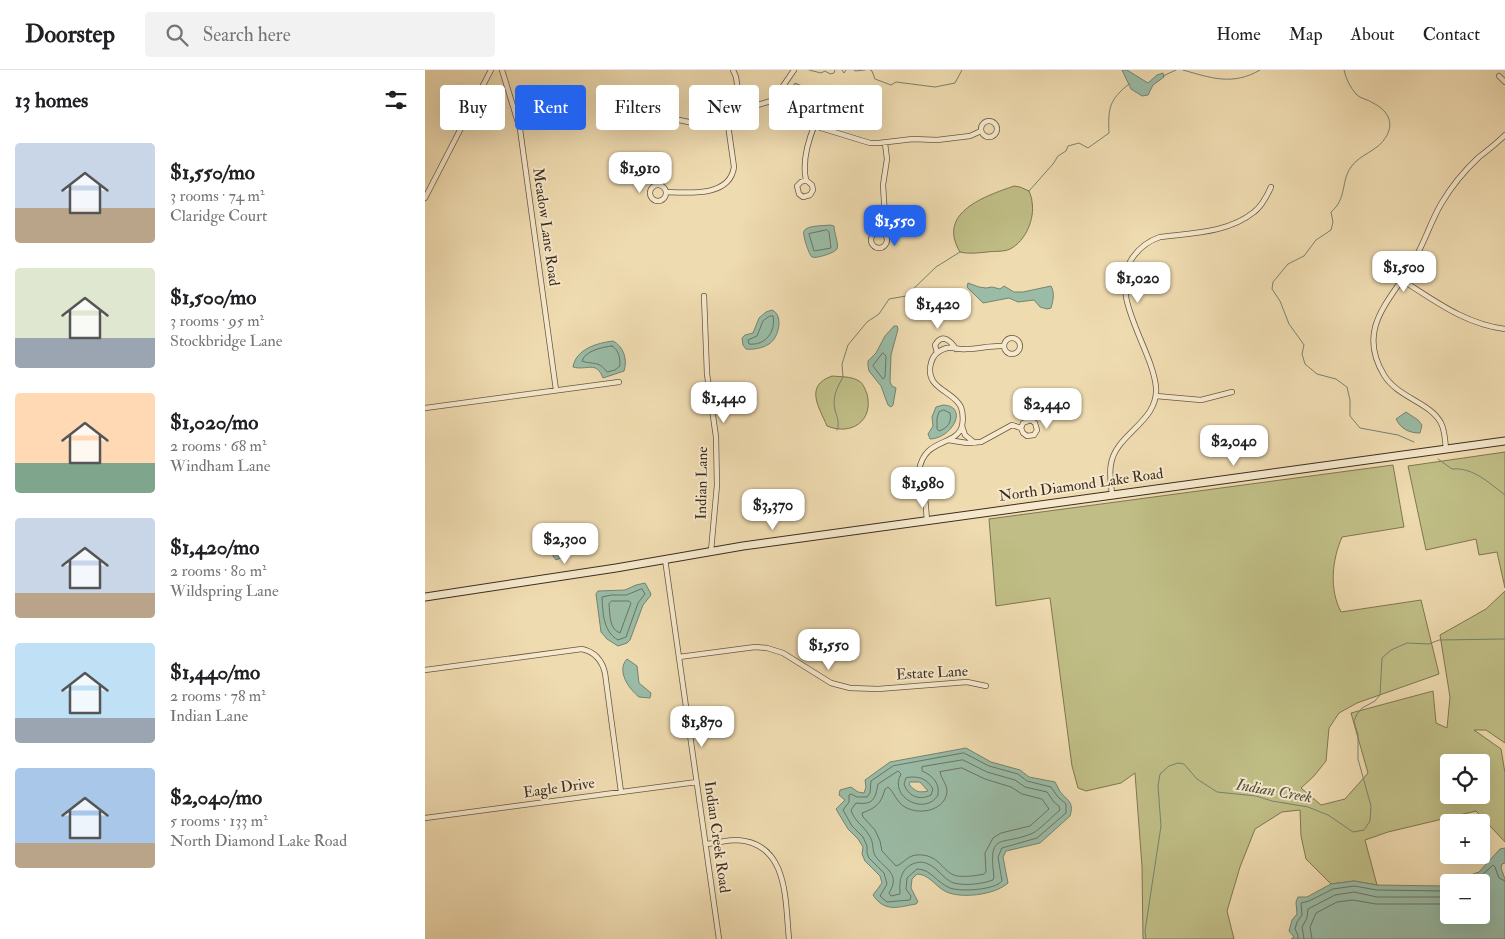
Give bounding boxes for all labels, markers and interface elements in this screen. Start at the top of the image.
search box [145,12,495,57]
text: Doorstep [25,19,115,50]
icon: search [163,21,191,49]
text: Search here [203,23,291,47]
text: Home [1216,23,1261,46]
text: Map [1289,23,1323,46]
text: About [1351,23,1395,46]
text: Contact [1423,23,1480,46]
chip: Buy [440,85,505,130]
chip: Rent [515,85,586,130]
chip: Filters [596,85,679,130]
chip: New [689,85,759,130]
chip: Apartment [769,85,882,130]
icon: filters [382,86,410,114]
text: 13 homes [15,87,88,114]
pin: $1,910 [599,152,681,194]
text: $1,910 [620,158,660,178]
text: $1,550/mo [170,159,255,186]
icon: home [55,163,115,223]
street label: Meadow Lane Road [528,167,564,288]
text: 3 rooms · 74 m² [170,186,264,206]
pin: $1,550 [854,204,936,247]
text: Claridge Court [170,206,267,226]
text: $1,550 [875,211,915,231]
pin: $1,500 [1363,250,1445,293]
text: $1,500 [1383,257,1425,277]
pin: $1,020 [1097,262,1179,304]
text: $1,020 [1116,268,1160,288]
text: $1,500/mo [170,284,256,311]
icon: home [55,288,115,348]
pin: $1,420 [897,288,979,330]
text: $1,420 [916,294,960,314]
text: 3 rooms · 95 m² [170,311,264,331]
text: Stockbridge Lane [170,331,283,351]
pin: $1,440 [683,382,765,424]
text: $1,440 [702,388,746,408]
pin: $2,440 [1006,388,1088,430]
text: $2,440 [1024,394,1070,414]
text: $1,020/mo [170,409,258,436]
icon: home [55,413,115,473]
pin: $2,040 [1193,424,1275,467]
text: $2,040 [1211,431,1257,451]
text: 2 rooms · 68 m² [170,436,266,456]
street label: Indian Lane [692,446,712,520]
text: Windham Lane [170,456,270,476]
street label: North Diamond Lake Road [998,464,1165,506]
pin: $1,980 [882,466,964,509]
text: $1,980 [902,473,944,493]
pin: $3,370 [732,488,814,531]
text: $3,370 [753,495,793,515]
pin: $2,300 [524,522,606,565]
text: $2,300 [543,529,587,549]
text: $1,420/mo [170,534,259,561]
icon: home [55,538,115,598]
text: 2 rooms · 80 m² [170,561,267,581]
text: Wildspring Lane [170,581,279,601]
pin: $1,550 [788,628,870,671]
text: $1,550 [809,635,849,655]
text: $1,440/mo [170,659,260,686]
street label: Estate Lane [895,662,969,684]
icon: home [55,663,115,723]
text: 2 rooms · 78 m² [170,686,266,706]
text: Indian Lane [170,706,248,726]
pin: $1,870 [661,706,743,748]
text: $1,870 [681,712,723,732]
map controls [1440,754,1490,924]
button: locate [1440,754,1490,804]
street label: Eagle Drive [522,774,596,802]
water label: Indian Creek [1233,774,1314,808]
street label: Indian Creek Road [700,780,734,895]
text: $2,040/mo [170,784,262,811]
icon: home [55,788,115,848]
text: 5 rooms · 133 m² [170,811,268,831]
button: + [1440,814,1490,864]
text: North Diamond Lake Road [170,831,347,851]
button: − [1440,874,1490,924]

